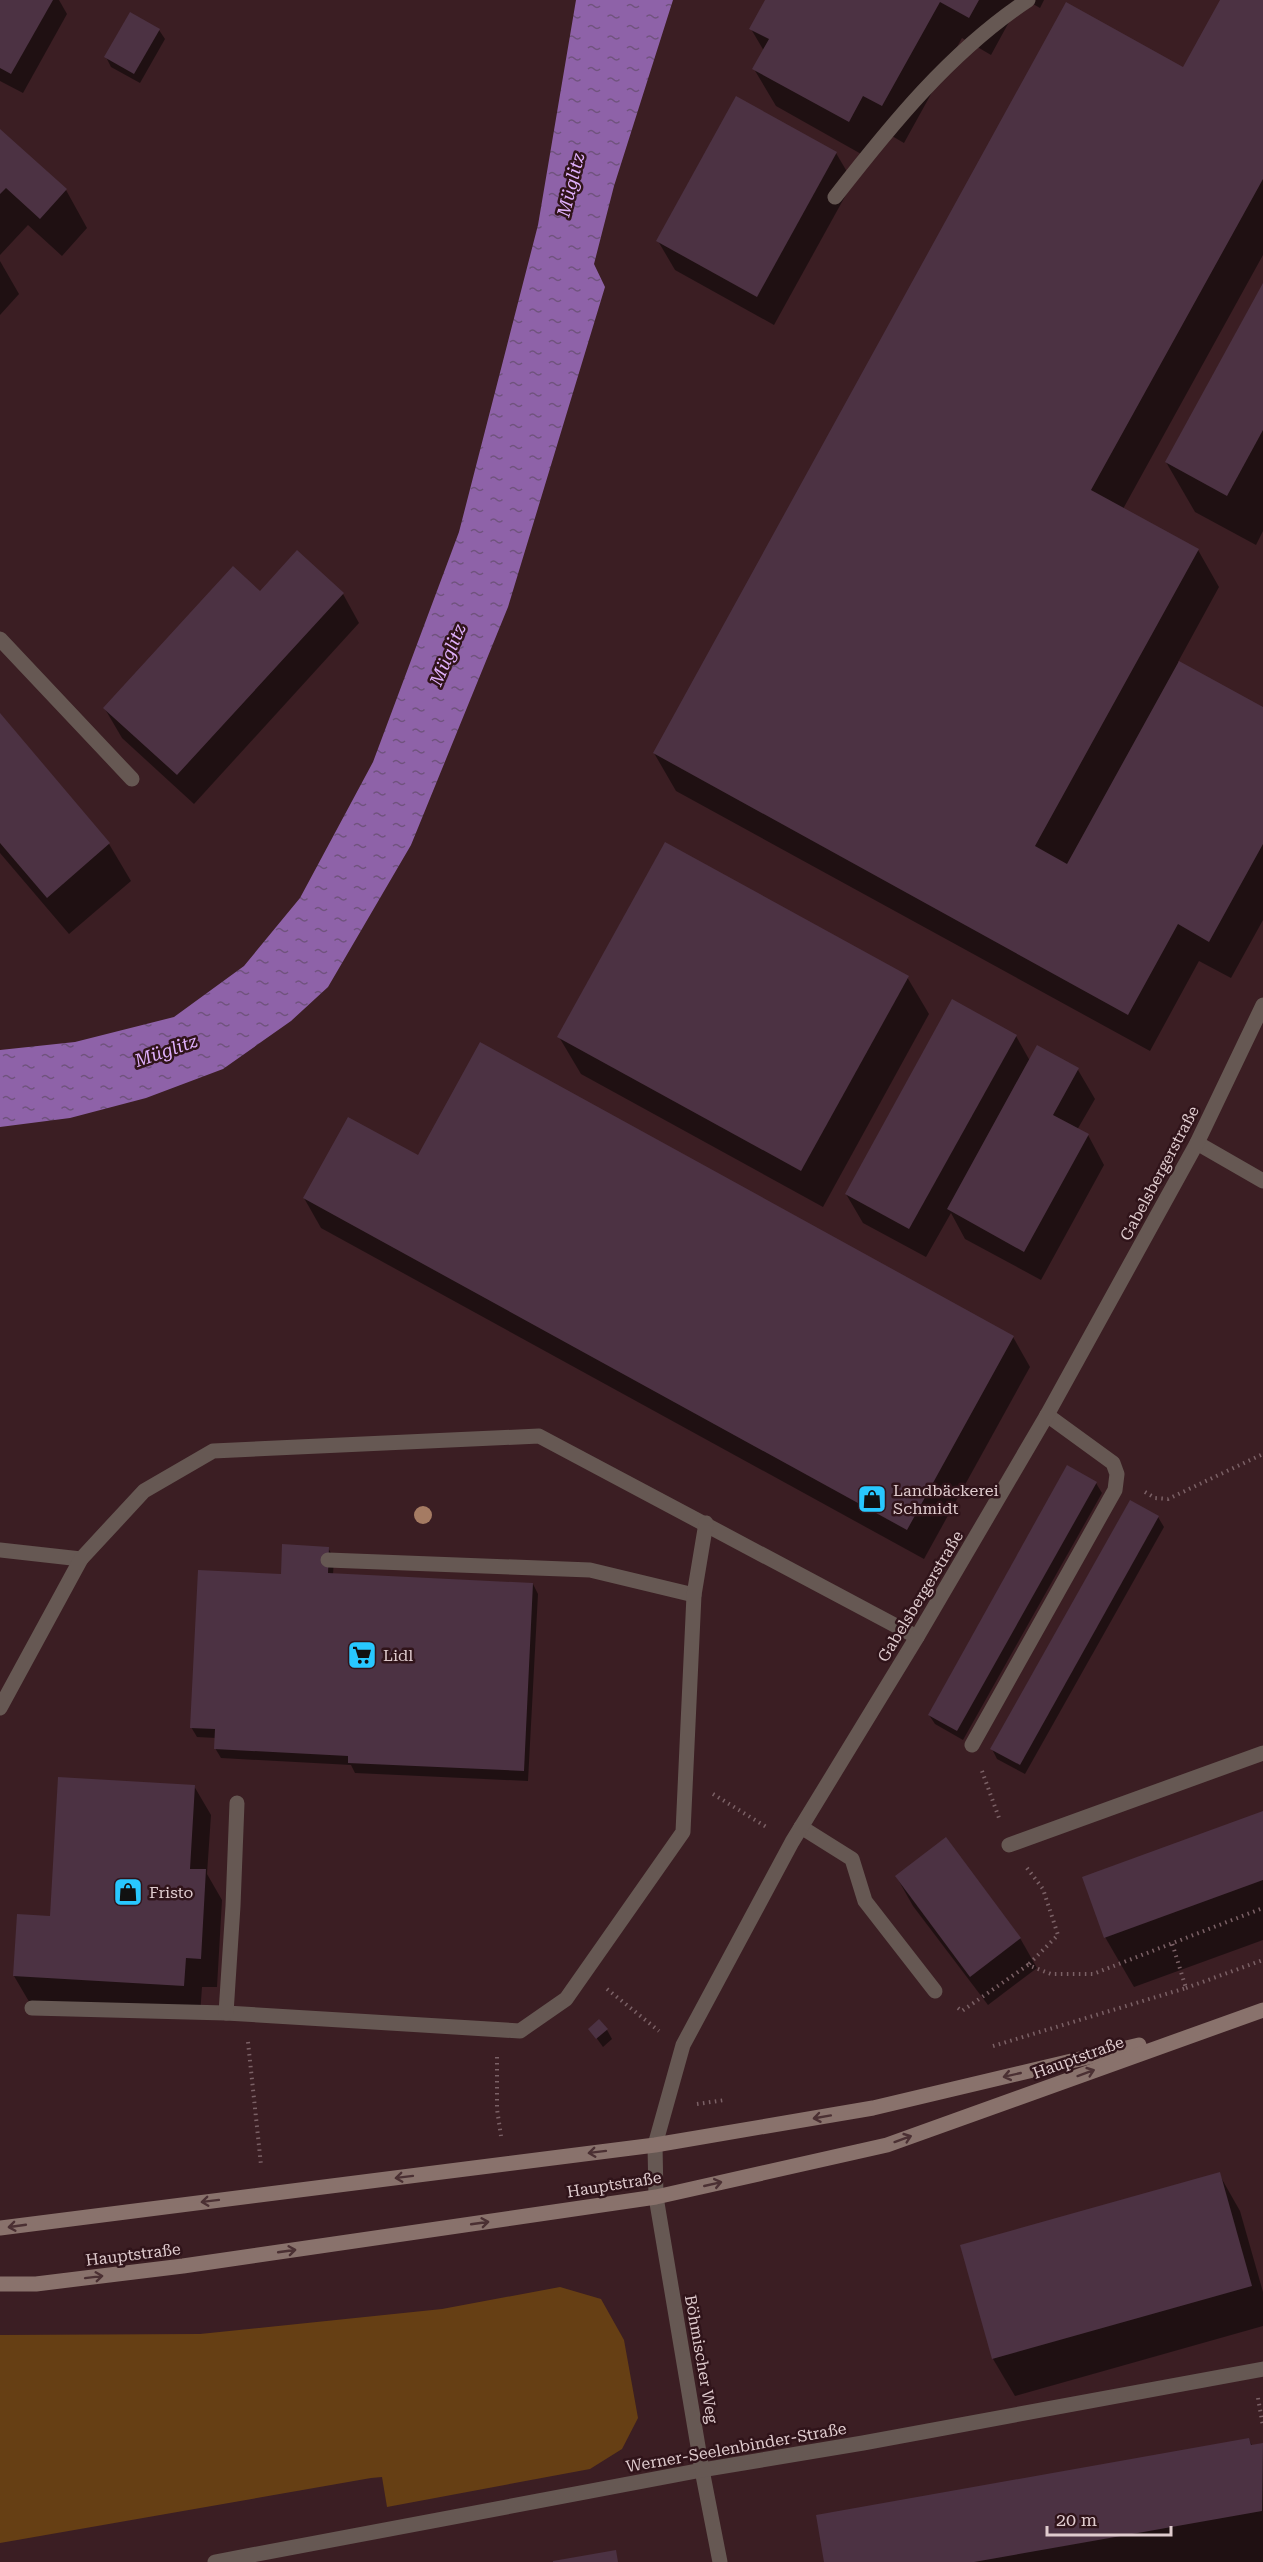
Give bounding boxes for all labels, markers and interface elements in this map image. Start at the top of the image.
water label: Müglitz [552,151,589,220]
water label: Müglitz [425,621,470,690]
water label: Müglitz [131,1030,200,1071]
street label: Gabelsbergerstraße [1116,1102,1203,1244]
place label: Landbäckerei Schmidt [893,1481,999,1518]
shop icon: Landbäckerei Schmidt [856,1483,888,1515]
street label: Gabelsbergerstraße [874,1527,967,1665]
supermarket icon: Lidl [346,1639,378,1671]
place label: Lidl [383,1646,413,1665]
shop icon: Fristo [112,1876,144,1908]
place label: Fristo [149,1883,194,1902]
street label: Hauptstraße [1030,2032,1127,2083]
one-way arrow [1077,2067,1095,2078]
one-way arrow [1003,2070,1023,2081]
one-way arrow [813,2112,832,2123]
one-way arrow [893,2133,912,2144]
one-way arrow [588,2147,608,2158]
street label: Hauptstraße [565,2168,663,2201]
one-way arrow [394,2171,414,2182]
one-way arrow [703,2178,723,2189]
one-way arrow [201,2196,221,2207]
one-way arrow [470,2217,489,2228]
one-way arrow [8,2221,27,2232]
street label: Hauptstraße [84,2239,182,2270]
one-way arrow [277,2246,297,2257]
one-way arrow [83,2271,103,2282]
street label: Böhmischer Weg [681,2293,722,2426]
street label: Werner-Seelenbinder-Straße [624,2419,848,2476]
scale bar [1047,2499,1172,2537]
text: 20 m [1056,2509,1097,2530]

